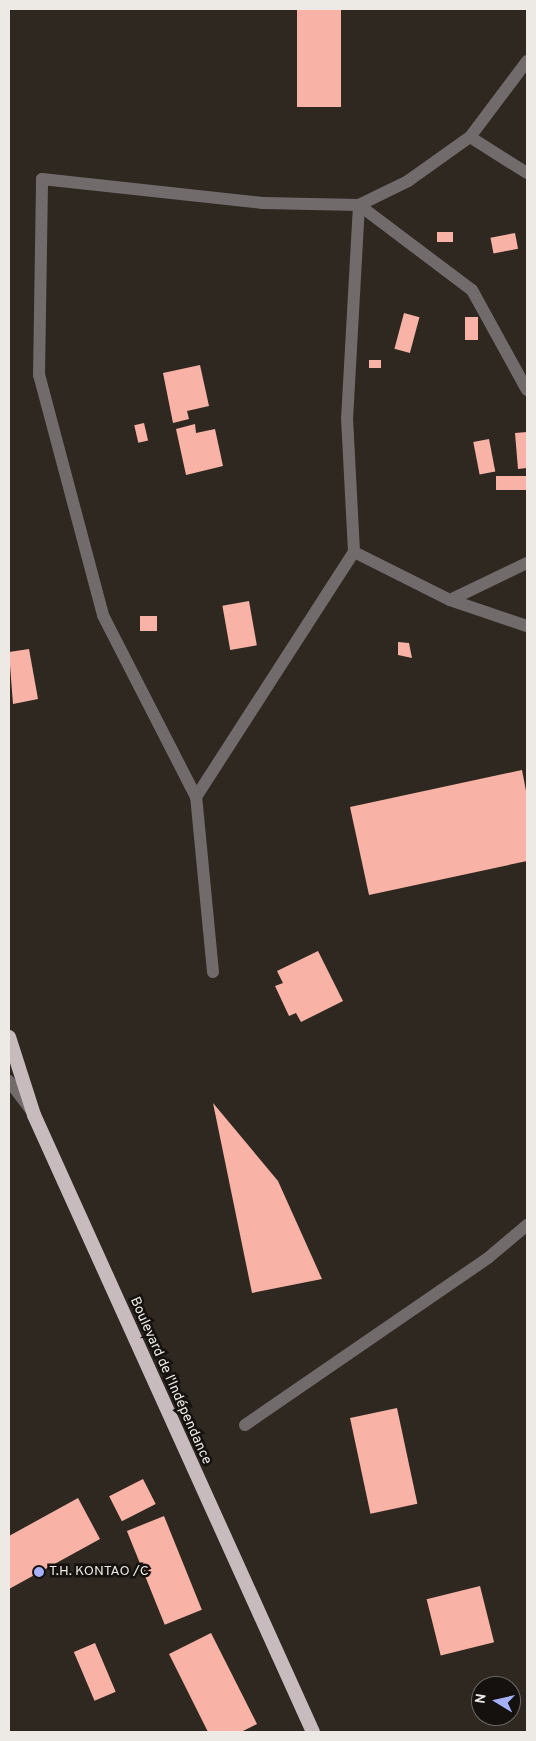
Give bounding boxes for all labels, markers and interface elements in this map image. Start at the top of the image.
street label: Boulevard de l'Indépendance [125,1295,215,1467]
place label: T.H. KONTAO /C [49,1564,149,1580]
marker: T.H. KONTAO /C [33,1566,45,1578]
north arrow [471,1676,521,1726]
text: N [472,1692,491,1705]

